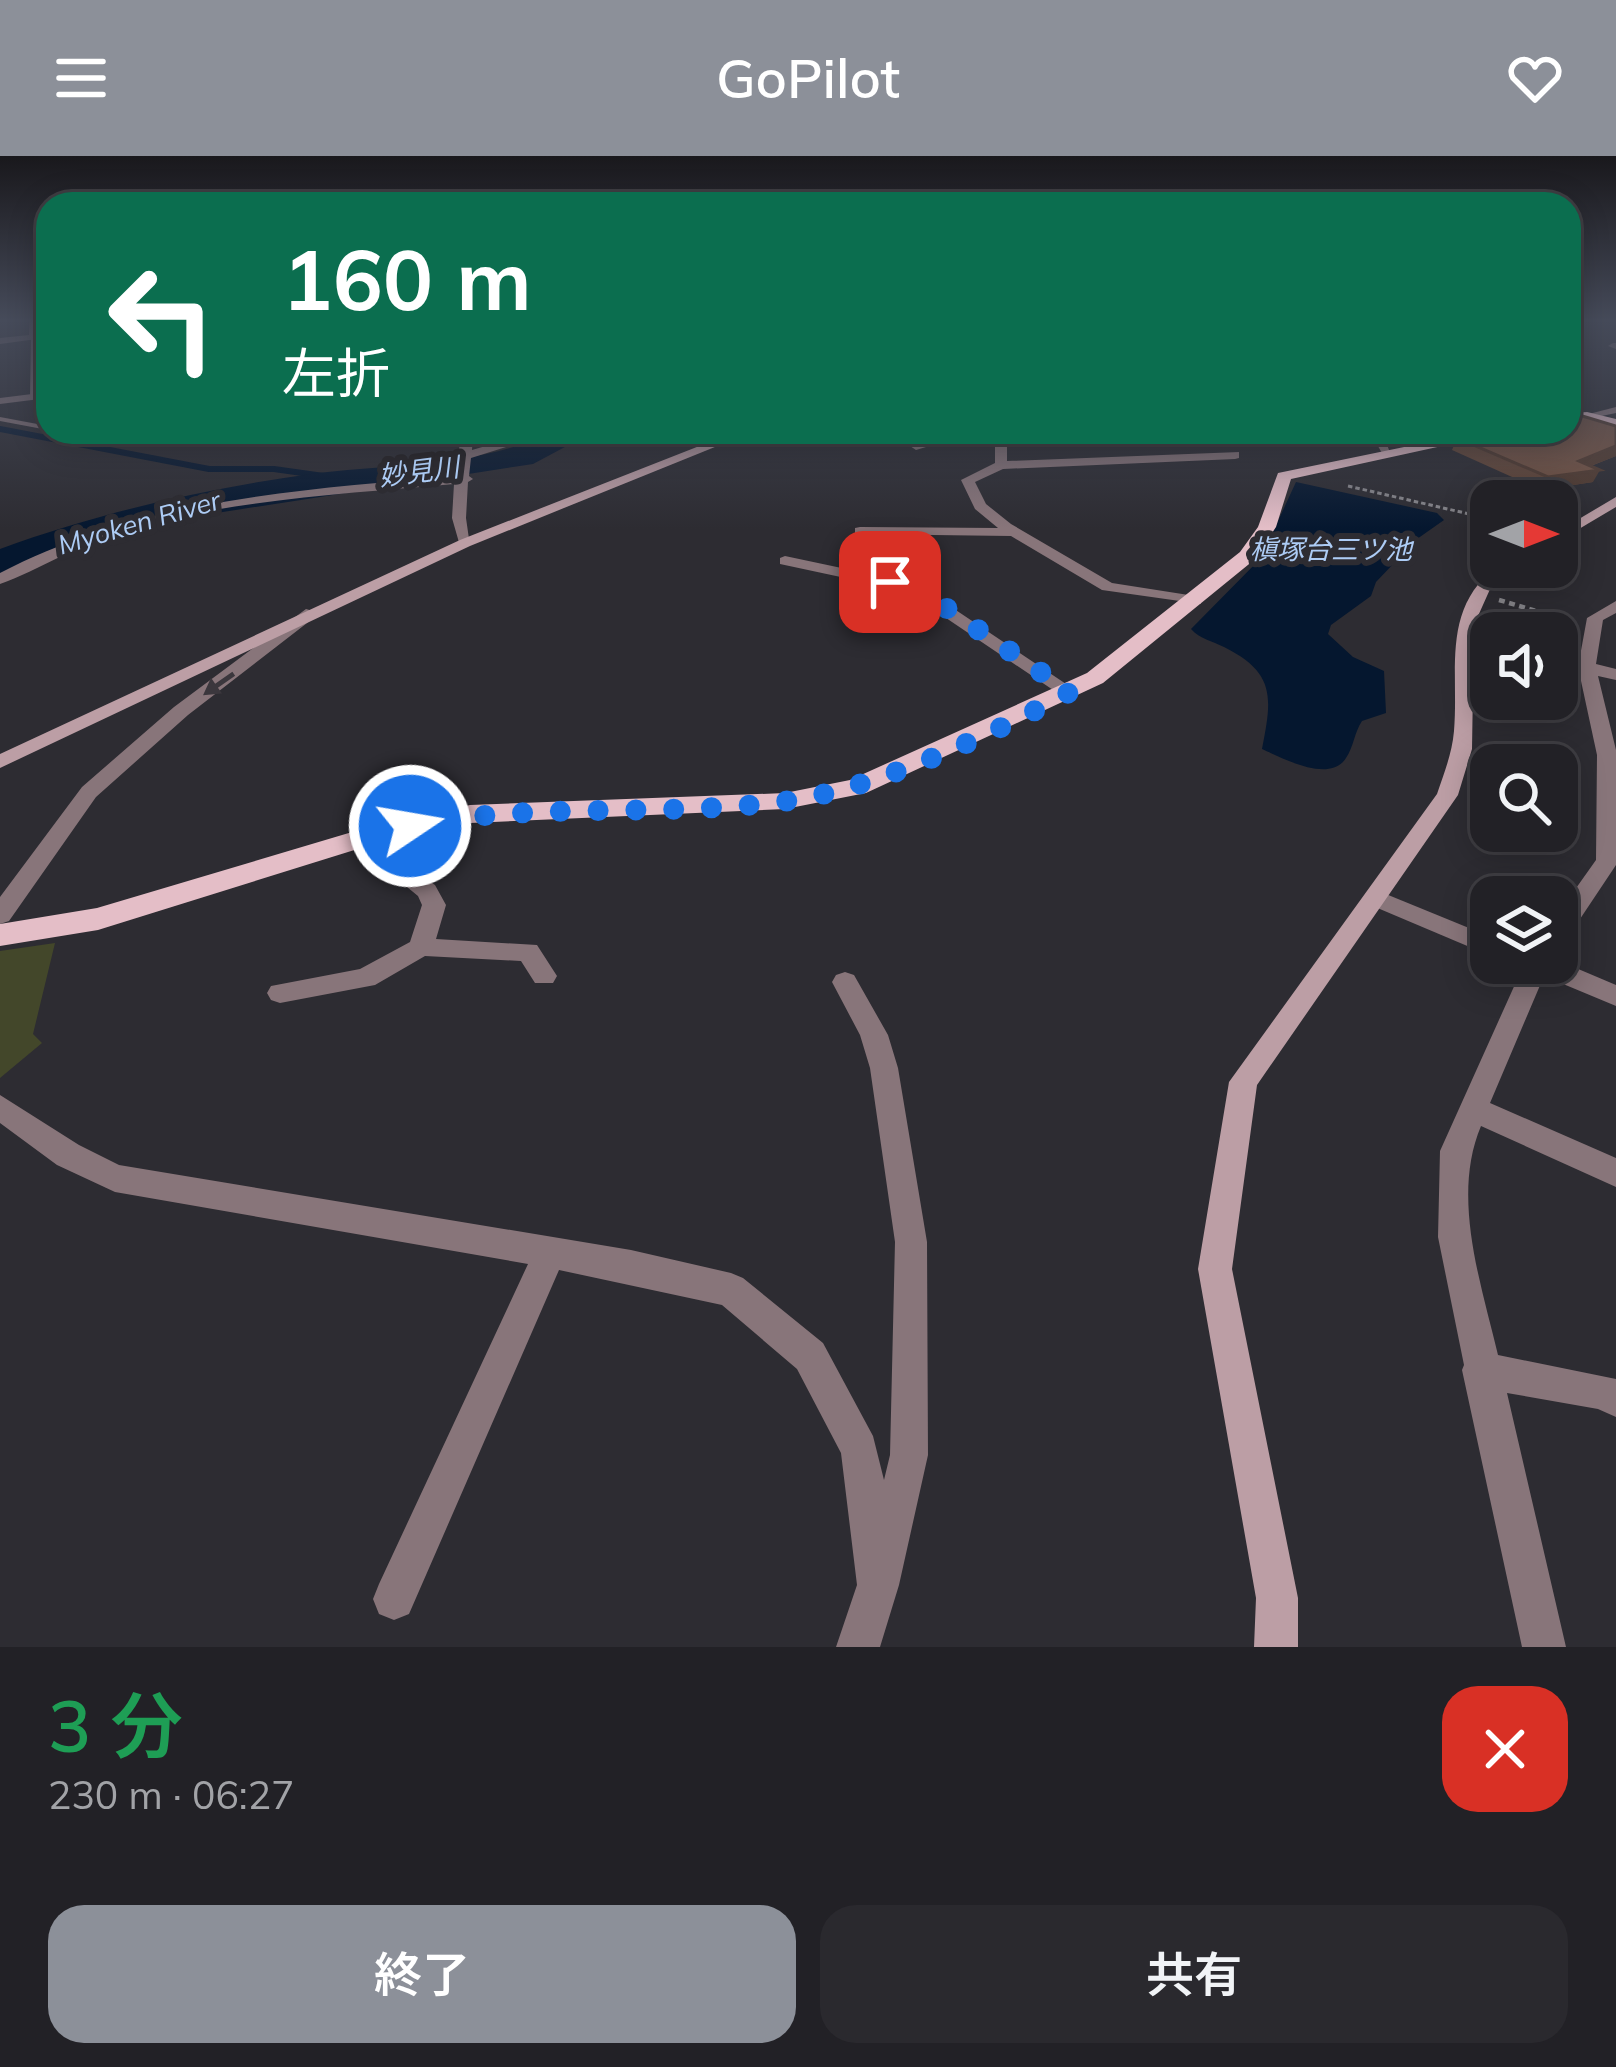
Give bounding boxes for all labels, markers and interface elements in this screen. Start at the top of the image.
text: GoPilot [716,44,900,112]
icon: menu [48,45,114,111]
icon: heart [1502,45,1568,111]
text: 160 m [282,226,532,331]
icon: left [84,240,240,396]
text: 左折 [282,339,390,407]
water label: 妙見川 [377,449,464,493]
north arrow [1470,480,1578,588]
map controls [1470,480,1578,984]
water label: Myoken River [54,482,225,561]
pin [839,531,941,633]
water label: 槇塚台三ツ池 [1250,532,1415,566]
icon: arrive [857,549,923,615]
button: sound [1470,612,1578,720]
one-way arrow [203,671,235,695]
button: search [1470,744,1578,852]
position arrow [347,763,473,889]
button: layers [1470,876,1578,984]
text: 3 分 [48,1680,182,1770]
button: close [1442,1686,1568,1812]
text: 230 m · 06:27 [48,1770,294,1819]
button: 終了 [48,1905,796,2043]
button: 共有 [820,1905,1568,2043]

